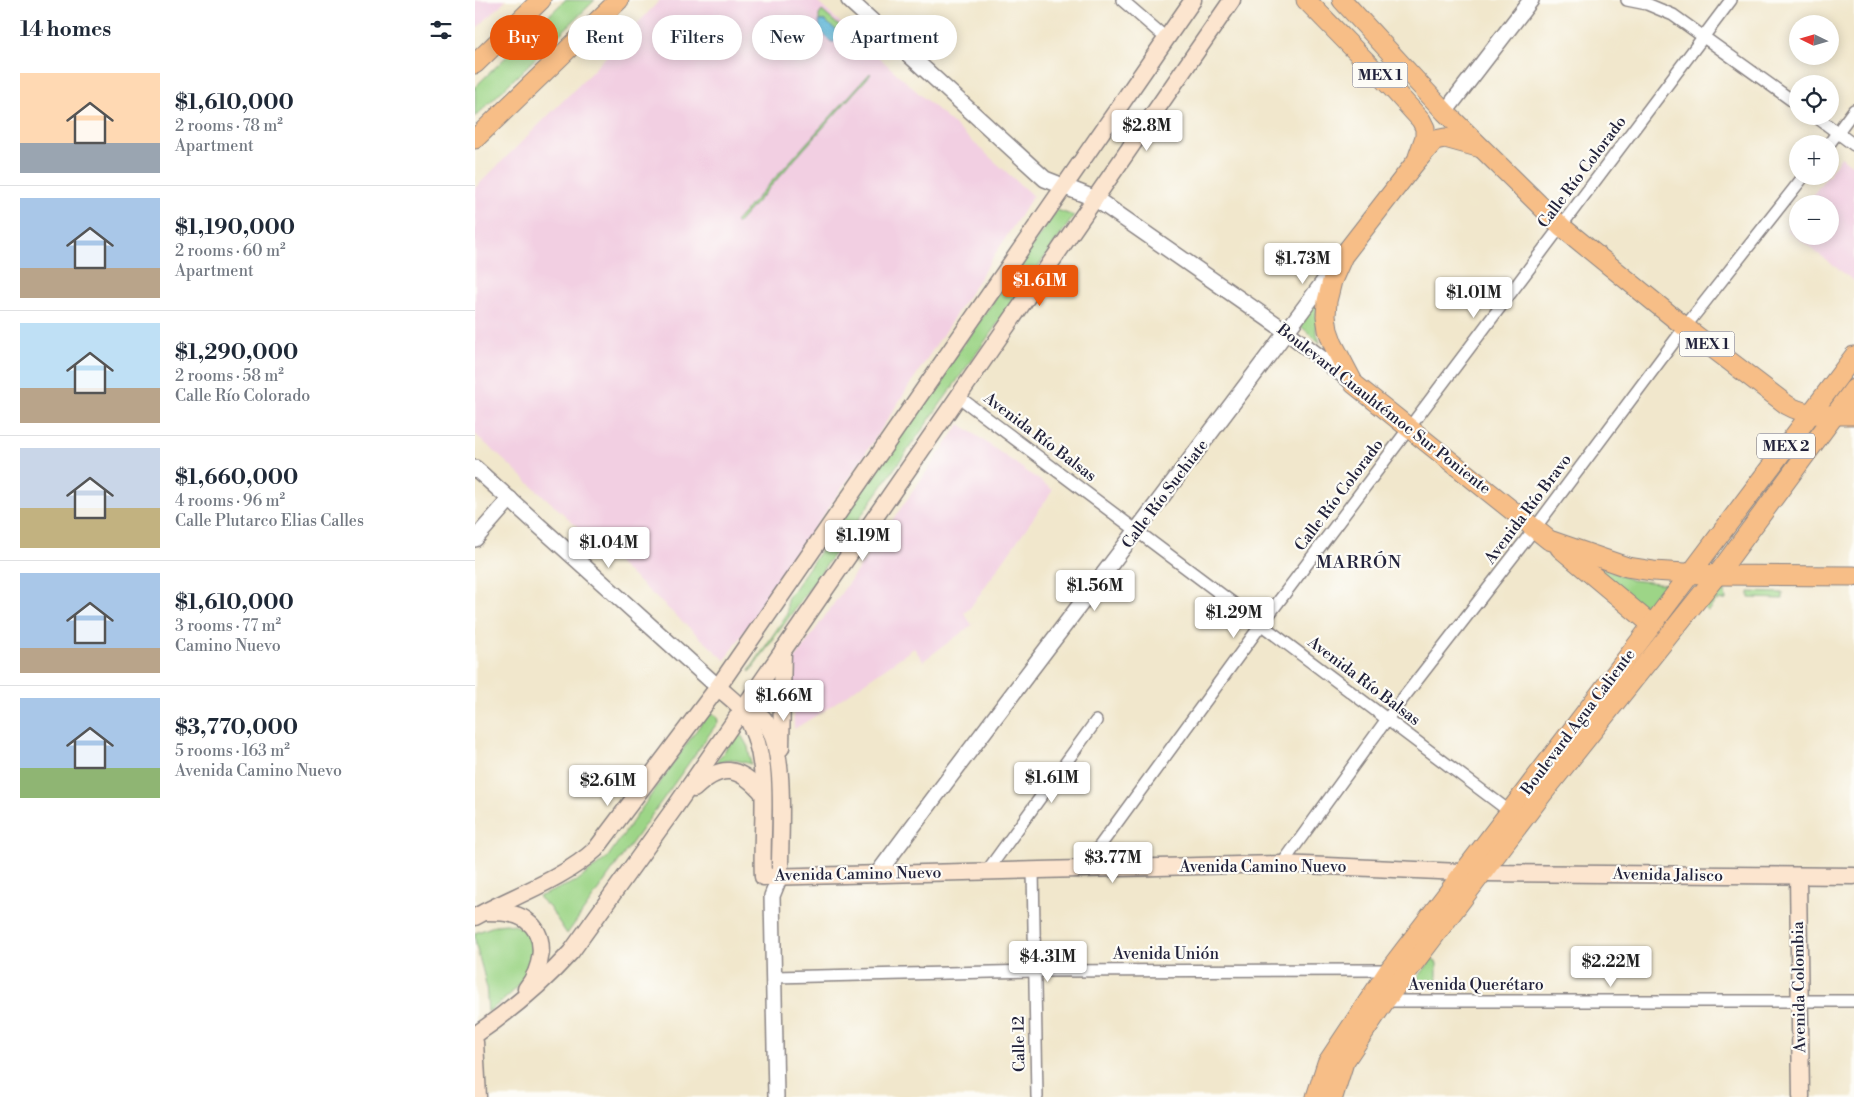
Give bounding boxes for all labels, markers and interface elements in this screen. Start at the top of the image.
chip: Buy [490,15,558,60]
chip: Rent [568,15,642,60]
chip: Filters [652,15,742,60]
chip: New [752,15,823,60]
chip: Apartment [833,15,957,60]
north arrow [1789,15,1839,65]
map controls [1789,15,1839,245]
icon: filters [427,16,455,44]
text: 14 homes [20,17,111,43]
road number: MEX 1 [1353,62,1407,88]
button: locate [1789,75,1839,125]
text: $1,610,000 [175,90,294,116]
icon: home [60,93,120,153]
pin: $2.8M [1112,110,1182,152]
street label: Calle Río Colorado [1533,112,1631,232]
text: 2 rooms · 78 m² [175,116,283,136]
text: $2.8M [1123,116,1171,136]
button: + [1789,135,1839,185]
text: Apartment [175,136,254,156]
button: − [1789,195,1839,245]
text: $1,190,000 [175,215,295,241]
icon: home [60,218,120,278]
text: 2 rooms · 60 m² [175,241,286,261]
pin: $1.73M [1262,242,1344,285]
text: $1.73M [1275,249,1331,269]
text: Apartment [175,261,254,281]
pin: $1.61M [999,264,1081,307]
text: $1.61M [1013,271,1067,291]
pin: $1.01M [1433,276,1515,319]
text: $1.01M [1446,283,1502,303]
street label: Boulevard Cuauhtémoc Sur Poniente [1272,319,1495,499]
road number: MEX 1 [1679,332,1735,356]
text: $1,290,000 [175,340,298,366]
icon: home [60,343,120,403]
text: 2 rooms · 58 m² [175,366,284,386]
text: Calle Río Colorado [175,386,310,406]
street label: Avenida Río Balsas [979,387,1100,486]
road number: MEX 2 [1757,434,1815,458]
street label: Calle Río Colorado [1290,435,1388,555]
street label: Calle Río Suchiate [1117,436,1213,552]
street label: Avenida Río Bravo [1480,450,1576,569]
text: $1,660,000 [175,465,298,491]
icon: home [60,468,120,528]
text: 4 rooms · 96 m² [175,491,285,511]
text: Calle Plutarco Elias Calles [175,511,364,531]
pin: $1.19M [822,520,904,562]
pin: $1.04M [568,526,650,569]
text: $1.19M [836,526,890,546]
text: $1.04M [580,533,638,553]
district label: MARRÓN [1316,551,1402,574]
pin: $1.56M [1054,570,1136,612]
text: $1.56M [1067,576,1123,596]
text: $1,610,000 [175,590,294,616]
icon: home [60,593,120,653]
pin: $1.29M [1193,596,1275,639]
text: $1.29M [1206,603,1262,623]
text: 3 rooms · 77 m² [175,616,281,636]
street label: Avenida Río Balsas [1303,631,1424,730]
text: Camino Nuevo [175,636,281,656]
street label: Boulevard Agua Caliente [1516,645,1640,800]
pin: $1.66M [743,680,825,722]
text: $1.66M [756,686,812,706]
text: $3,770,000 [175,715,298,741]
icon: home [60,718,120,778]
text: 5 rooms · 163 m² [175,741,290,761]
text: Avenida Camino Nuevo [175,761,342,781]
pin: $1.61M [1011,762,1093,804]
pin: $2.61M [567,764,649,807]
text: $1.61M [1025,768,1079,788]
text: $2.61M [580,771,636,791]
pin: $3.77M [1072,842,1154,884]
text: $3.77M [1084,848,1142,868]
street label: Avenida Camino Nuevo [1179,857,1346,877]
street label: Avenida Camino Nuevo [773,863,942,885]
street label: Avenida Jalisco [1612,864,1723,886]
street label: Avenida Colombia [1788,920,1810,1054]
pin: $4.31M [1007,940,1089,983]
street label: Avenida Unión [1112,944,1219,964]
pin: $2.22M [1570,946,1652,988]
text: $4.31M [1020,947,1076,967]
text: $2.22M [1582,952,1640,972]
street label: Avenida Querétaro [1407,975,1544,995]
street label: Calle 12 [1009,1016,1029,1072]

